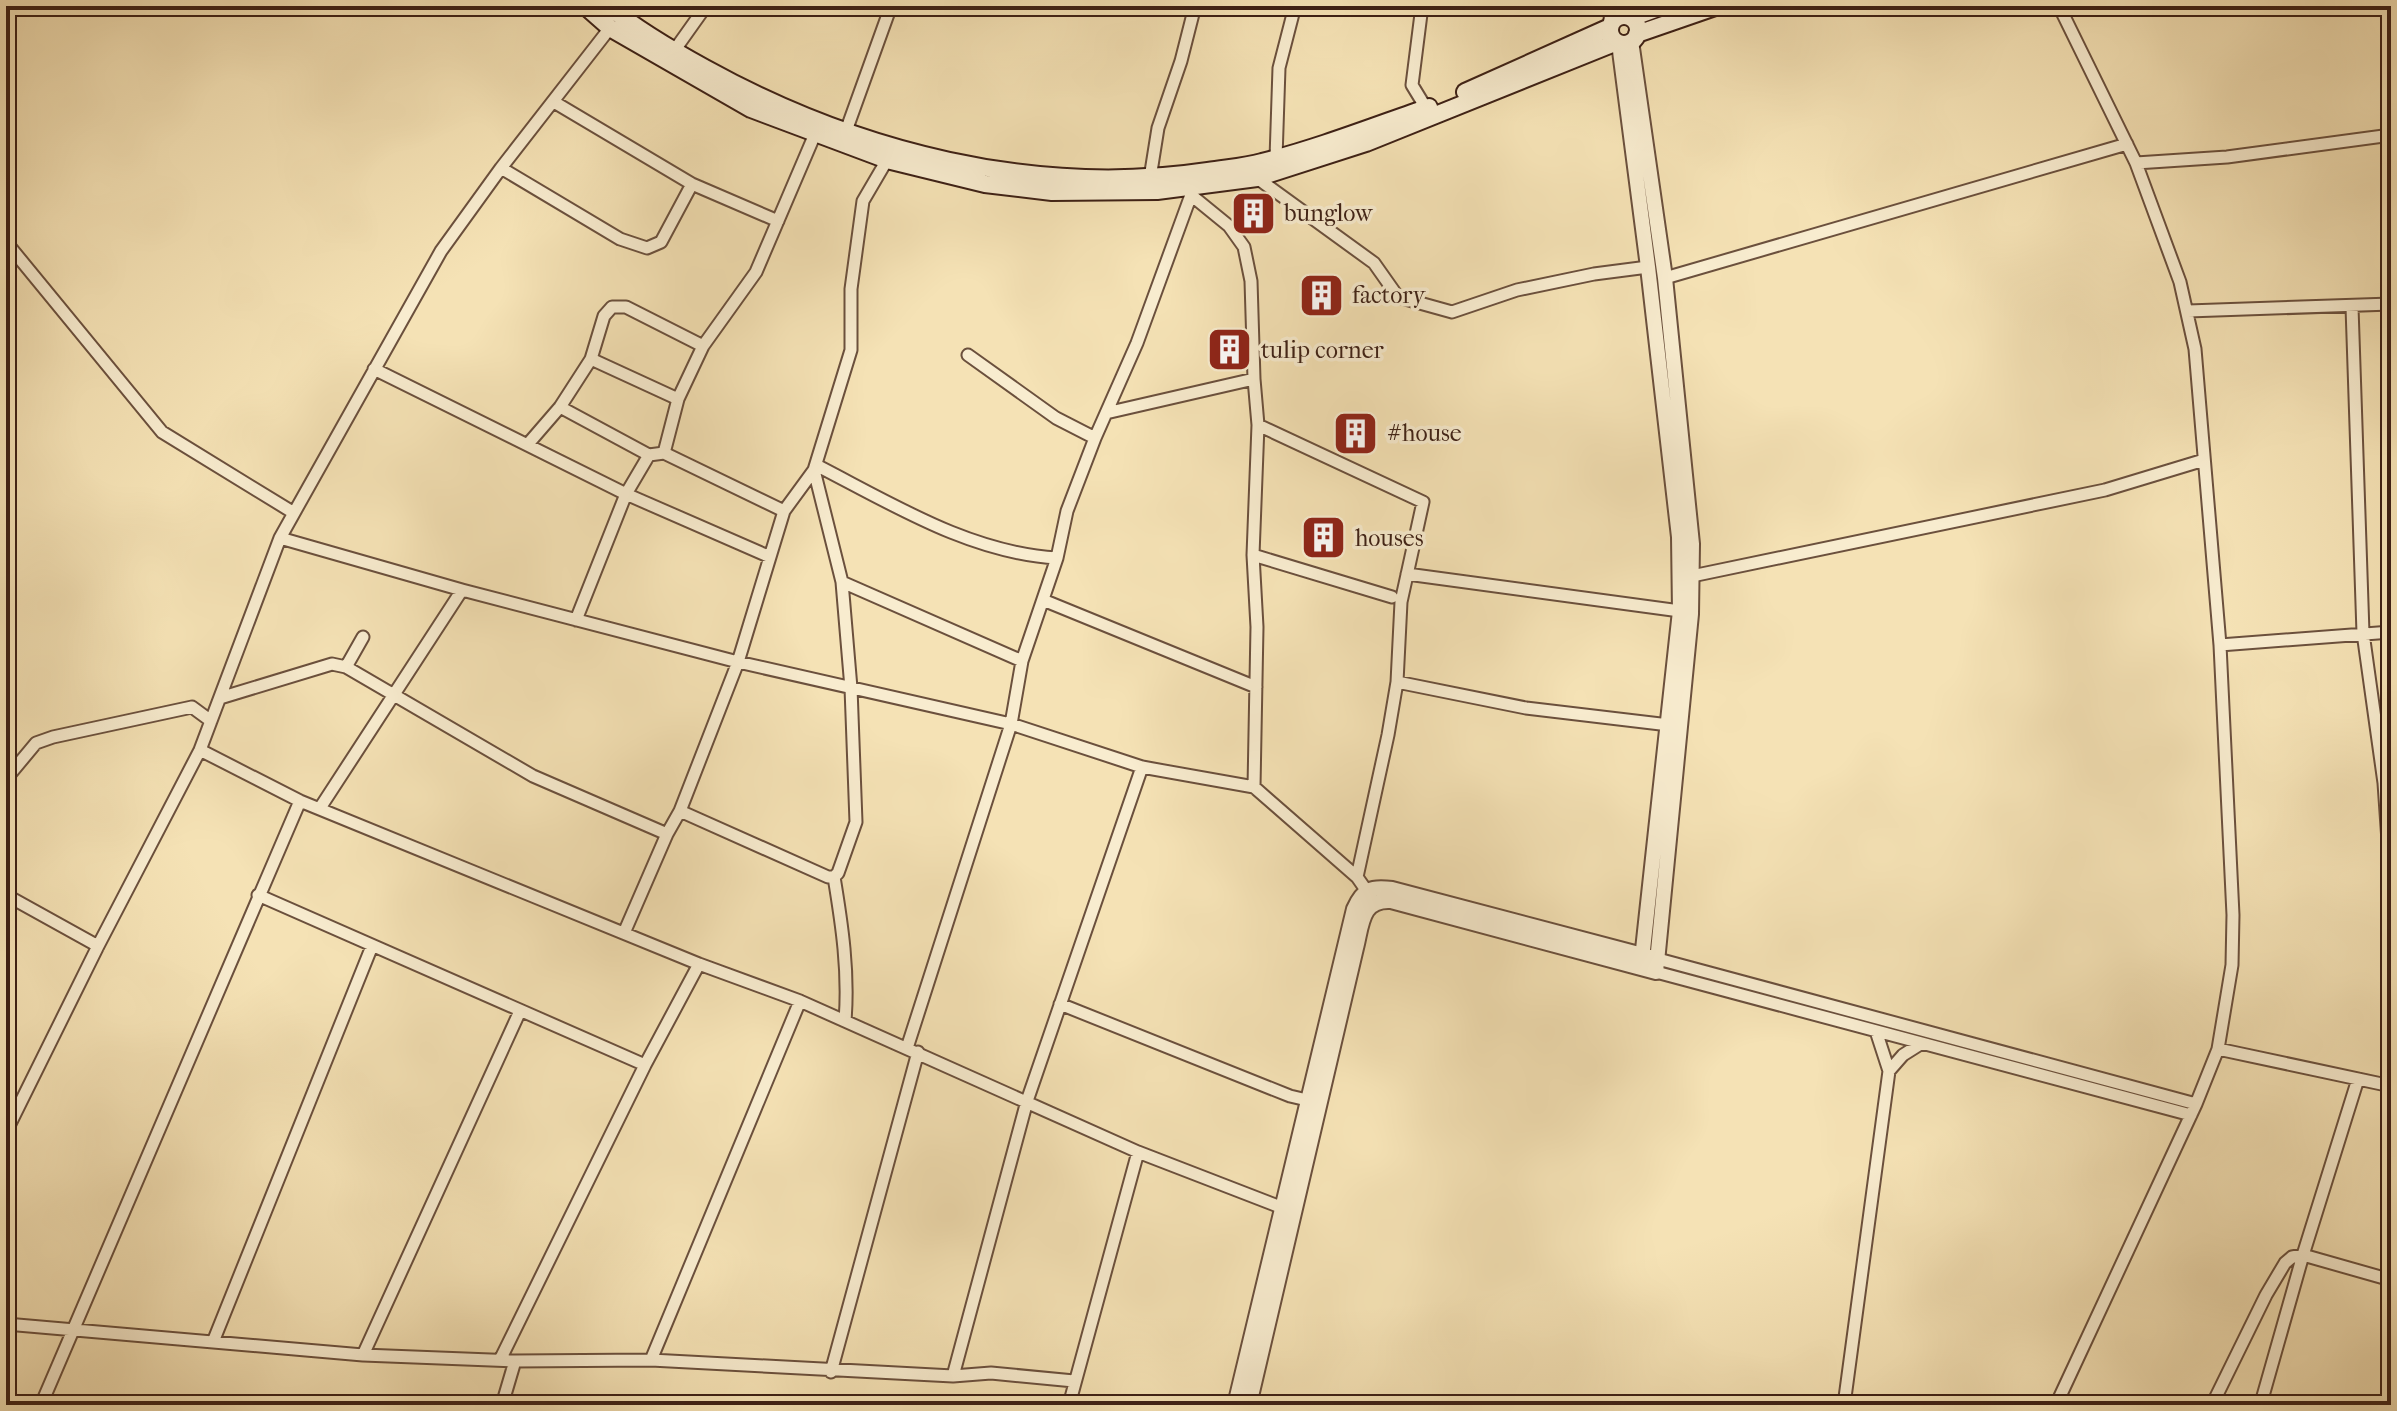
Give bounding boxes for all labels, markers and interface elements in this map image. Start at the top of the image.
building icon: bunglow [1229,189,1277,237]
place label: bunglow [1283,199,1374,227]
building icon: factory [1297,271,1345,319]
place label: factory [1352,281,1426,309]
building icon: tulip corner [1206,326,1254,374]
place label: tulip corner [1261,336,1385,364]
building icon: #house [1332,409,1380,457]
place label: #house [1387,419,1462,447]
building icon: houses [1300,514,1348,562]
place label: houses [1355,524,1424,552]

